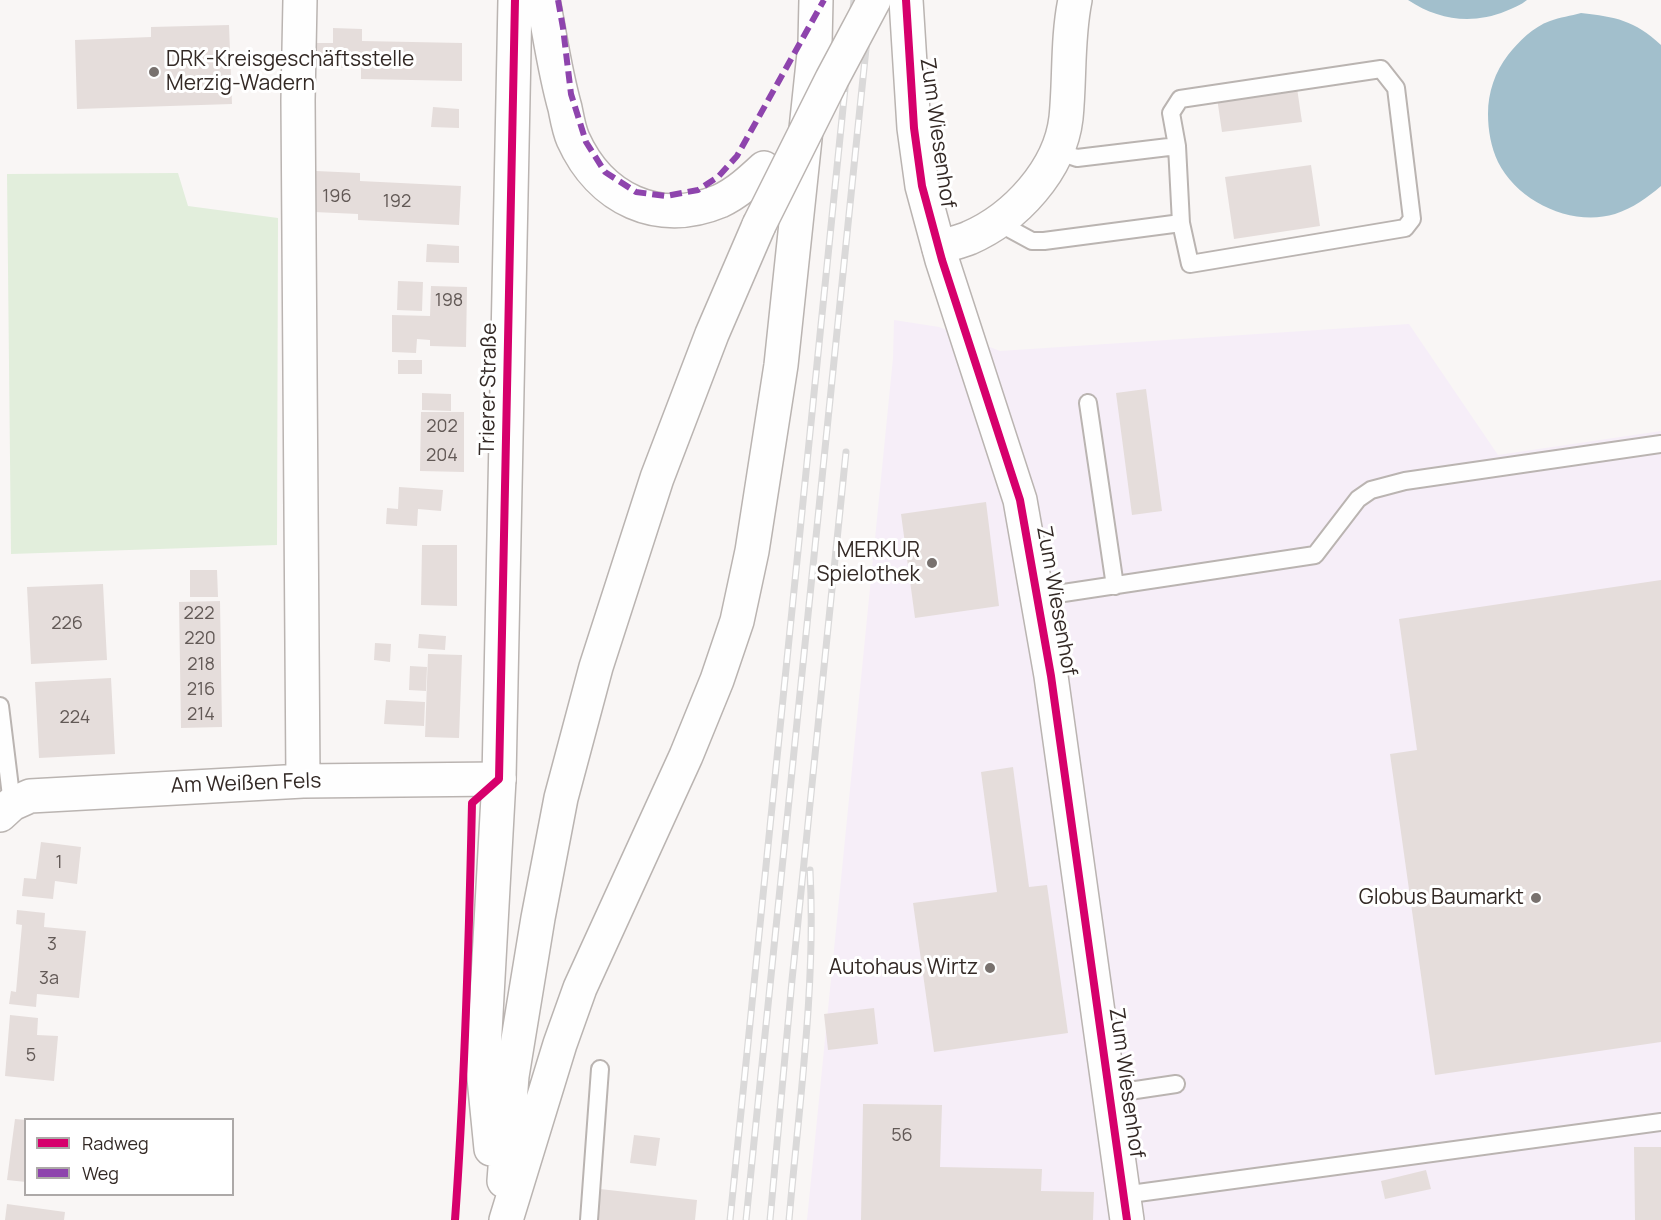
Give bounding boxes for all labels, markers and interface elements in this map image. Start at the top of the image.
place label: DRK-Kreisgeschäftsstelle Merzig-Wadern [166,47,414,97]
street label: Zum Wiesenhof [914,56,960,210]
marker: DRK-Kreisgeschäftsstelle Merzig-Wadern [147,65,161,79]
house number: 196 [322,186,352,208]
house number: 192 [383,191,411,213]
house number: 198 [435,290,463,312]
street label: Trierer Straße [475,322,503,456]
house number: 202 [426,416,458,438]
house number: 204 [426,445,458,467]
street label: Zum Wiesenhof [1030,524,1082,678]
place label: MERKUR Spielothek [817,538,920,588]
marker: MERKUR Spielothek [925,556,939,570]
house number: 222 [184,603,214,625]
house number: 226 [51,613,83,635]
house number: 220 [184,628,216,650]
house number: 218 [187,654,215,676]
house number: 216 [187,679,215,701]
house number: 214 [187,704,215,726]
house number: 224 [60,707,90,729]
street label: Am Weißen Fels [170,769,322,799]
house number: 1 [55,852,63,874]
place label: Globus Baumarkt [1359,885,1524,911]
marker: Globus Baumarkt [1529,891,1543,905]
house number: 3 [47,934,57,956]
place label: Autohaus Wirtz [829,955,978,981]
marker: Autohaus Wirtz [983,961,997,975]
house number: 3a [39,968,59,990]
street label: Zum Wiesenhof [1103,1006,1149,1160]
house number: 5 [26,1045,36,1067]
legend [24,1118,234,1196]
house number: 56 [891,1125,913,1147]
text: Radweg [82,1131,149,1155]
text: Weg [82,1161,119,1185]

